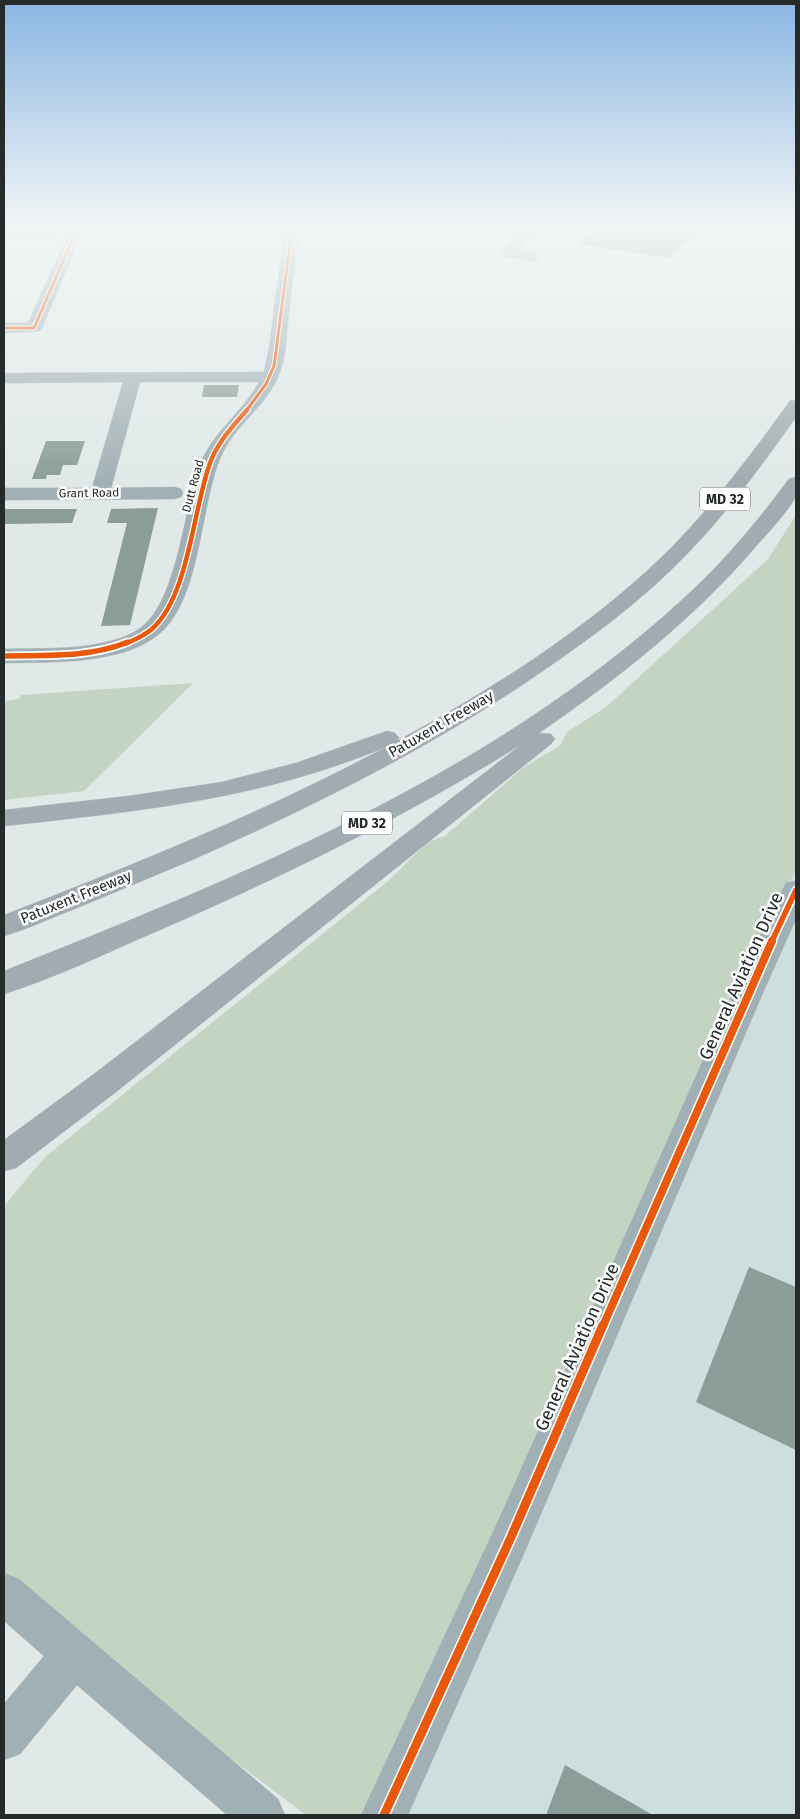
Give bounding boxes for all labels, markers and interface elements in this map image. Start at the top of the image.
street label: Dutt Road [179,458,207,514]
street label: Grant Road [59,485,119,501]
road number: MD 32 [700,488,750,510]
street label: Patuxent Freeway [385,686,497,761]
road number: MD 32 [342,811,392,834]
street label: Patuxent Freeway [18,866,135,927]
street label: General Aviation Drive [694,889,788,1063]
street label: General Aviation Drive [530,1260,624,1434]

